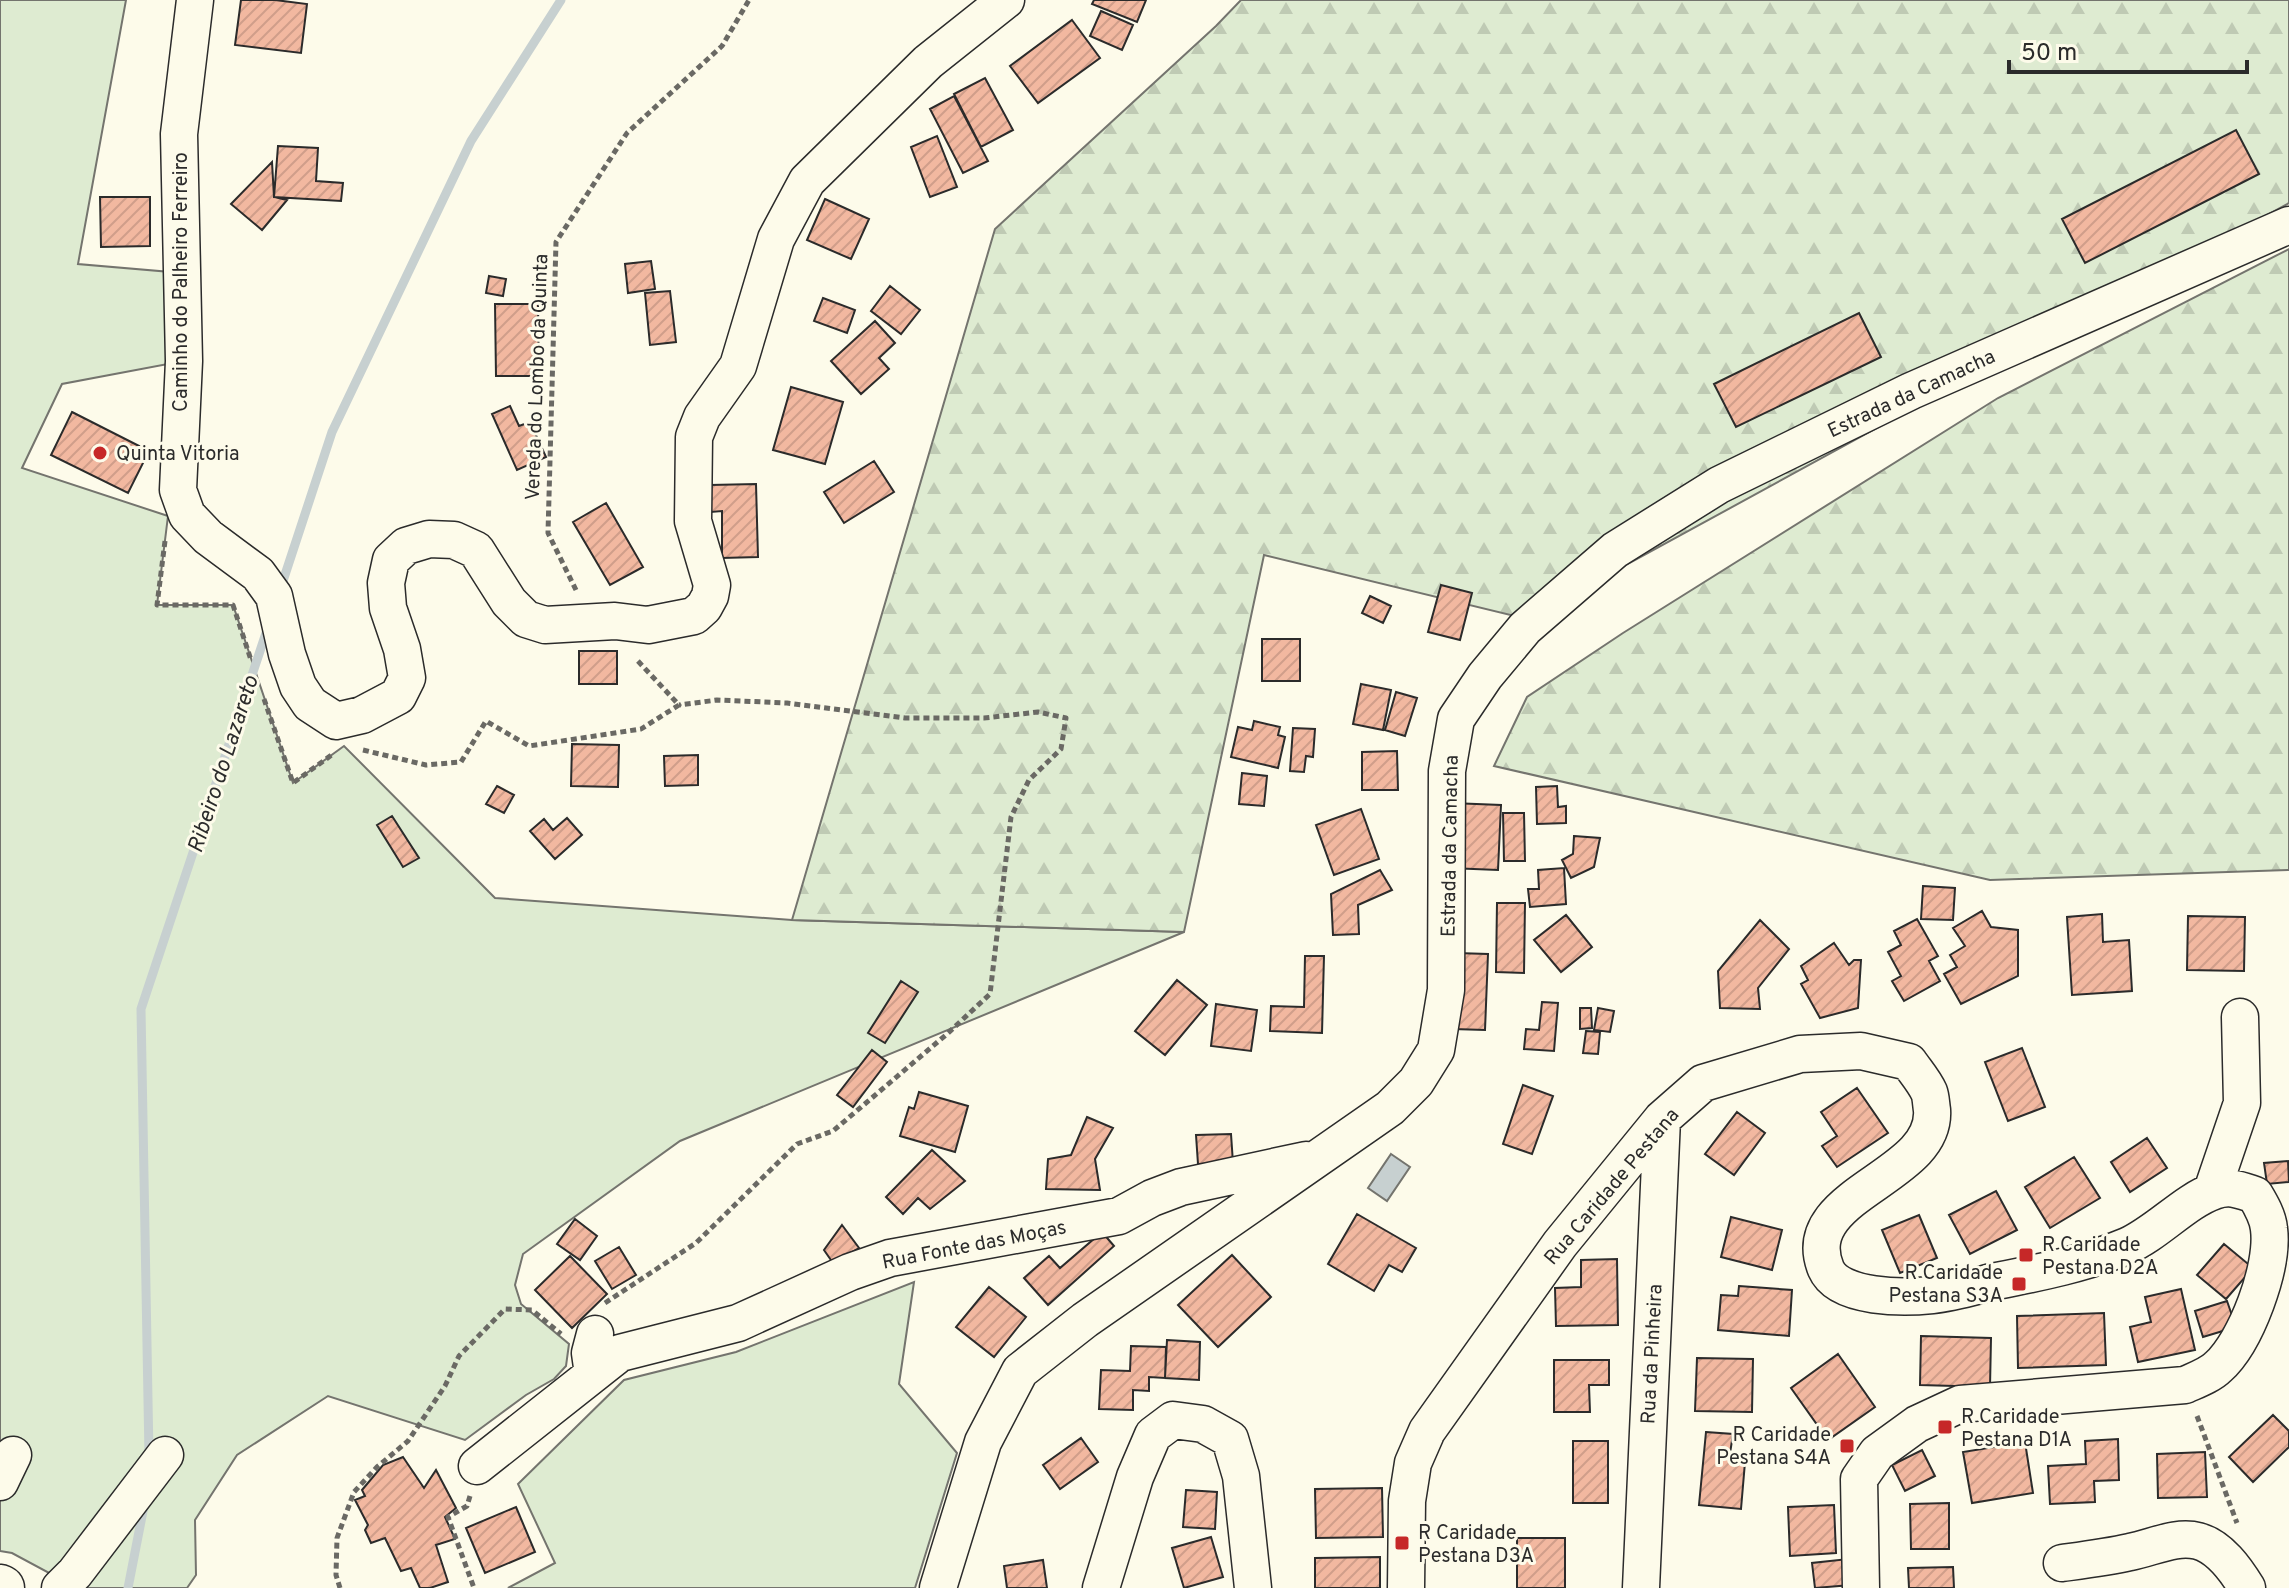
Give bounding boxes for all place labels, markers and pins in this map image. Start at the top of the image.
place label: Quinta Vitoria [116,442,240,468]
marker: Quinta Vitoria [91,444,109,462]
place label: R Caridade Pestana D2A [2042,1233,2159,1282]
marker: R Caridade Pestana D2A [2017,1246,2035,1264]
place label: R Caridade Pestana S3A [1888,1261,2003,1310]
marker: R Caridade Pestana S3A [2010,1275,2028,1293]
place label: R Caridade Pestana D1A [1961,1405,2072,1454]
marker: R Caridade Pestana D1A [1936,1418,1954,1436]
place label: R Caridade Pestana S4A [1716,1423,1831,1472]
marker: R Caridade Pestana S4A [1838,1437,1856,1455]
place label: R Caridade Pestana D3A [1418,1521,1534,1570]
marker: R Caridade Pestana D3A [1393,1534,1411,1552]

